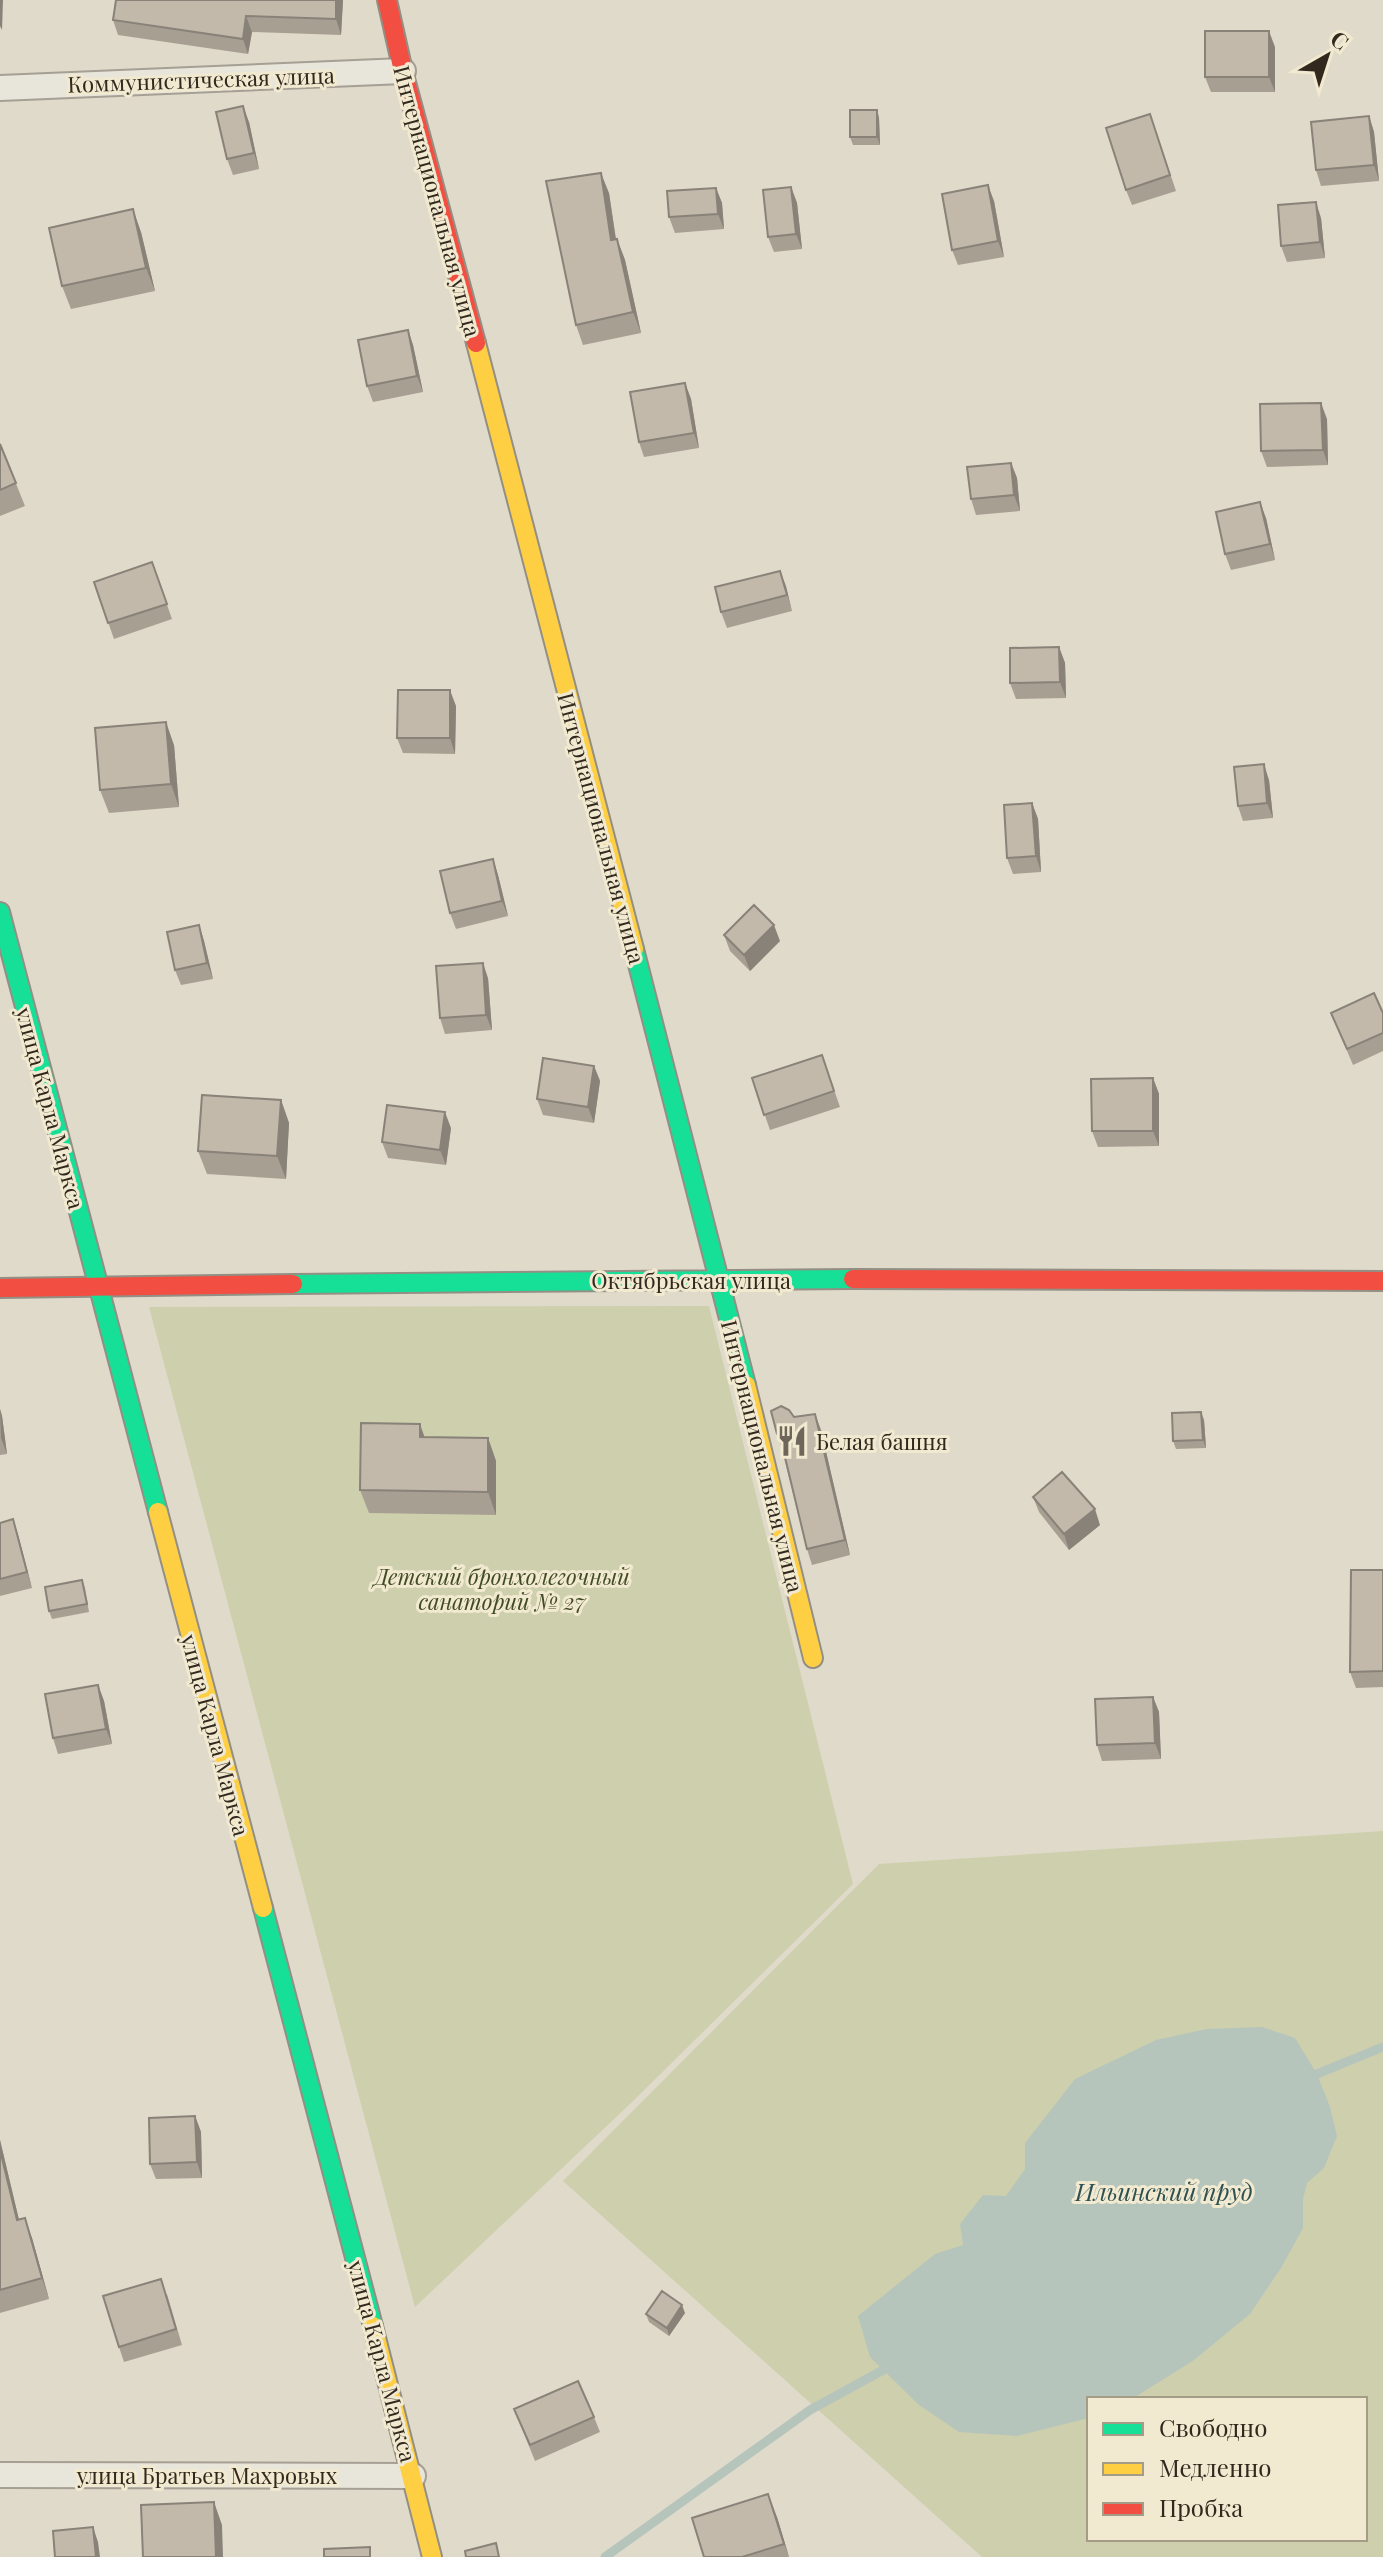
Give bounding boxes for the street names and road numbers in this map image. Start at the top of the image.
street label: Коммунистическая улица [67,59,335,99]
street label: Интернациональная улица [387,62,489,340]
street label: Интернациональная улица [551,689,653,967]
street label: улица Карла Маркса [9,1003,92,1212]
street label: Октябрьская улица [591,1265,791,1295]
street label: Интернациональная улица [715,1317,811,1595]
street label: улица Карла Маркса [174,1630,257,1839]
street label: улица Карла Маркса [341,2256,424,2465]
street label: улица Братьев Махровых [76,2460,338,2490]

